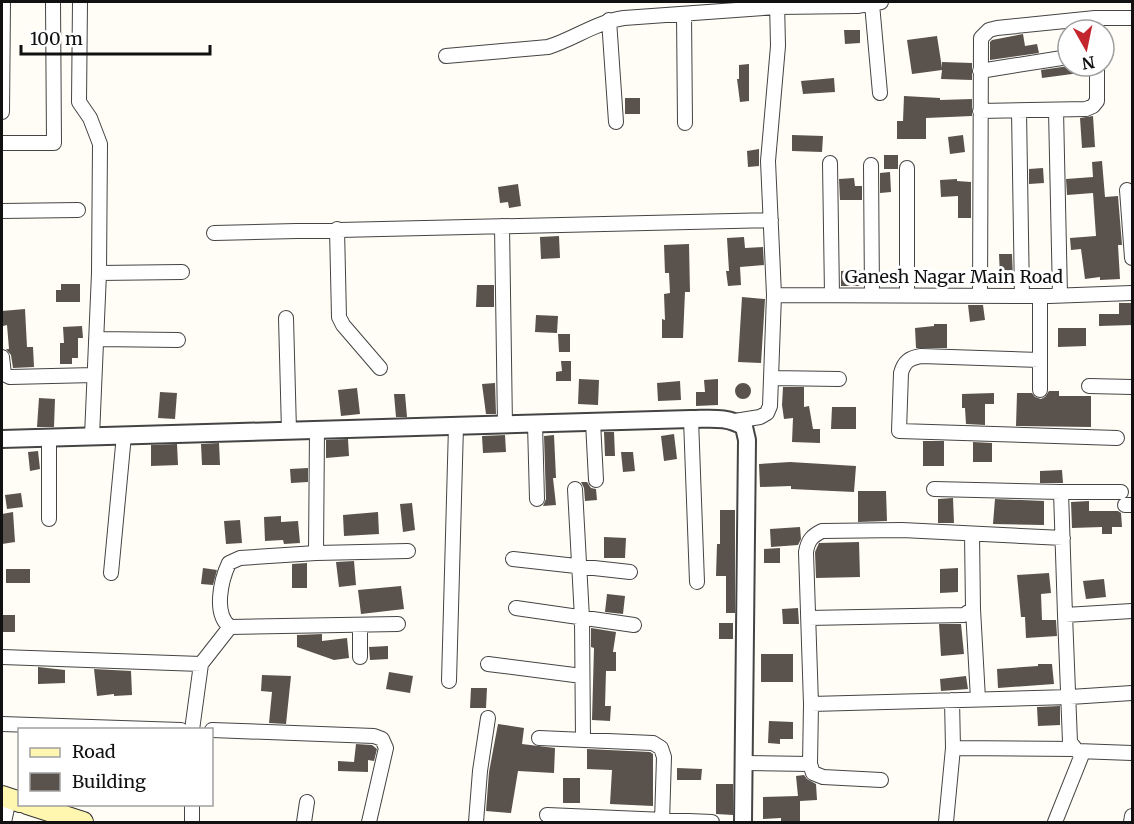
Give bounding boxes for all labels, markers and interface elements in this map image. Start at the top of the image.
scale bar [21,18,210,56]
north arrow [1056,18,1116,78]
text: 100 m [30,27,83,50]
text: N [1080,52,1096,74]
street label: Ganesh Nagar Main Road [845,265,1063,288]
legend [18,728,213,806]
text: Road [72,740,116,763]
text: Building [72,770,146,793]

